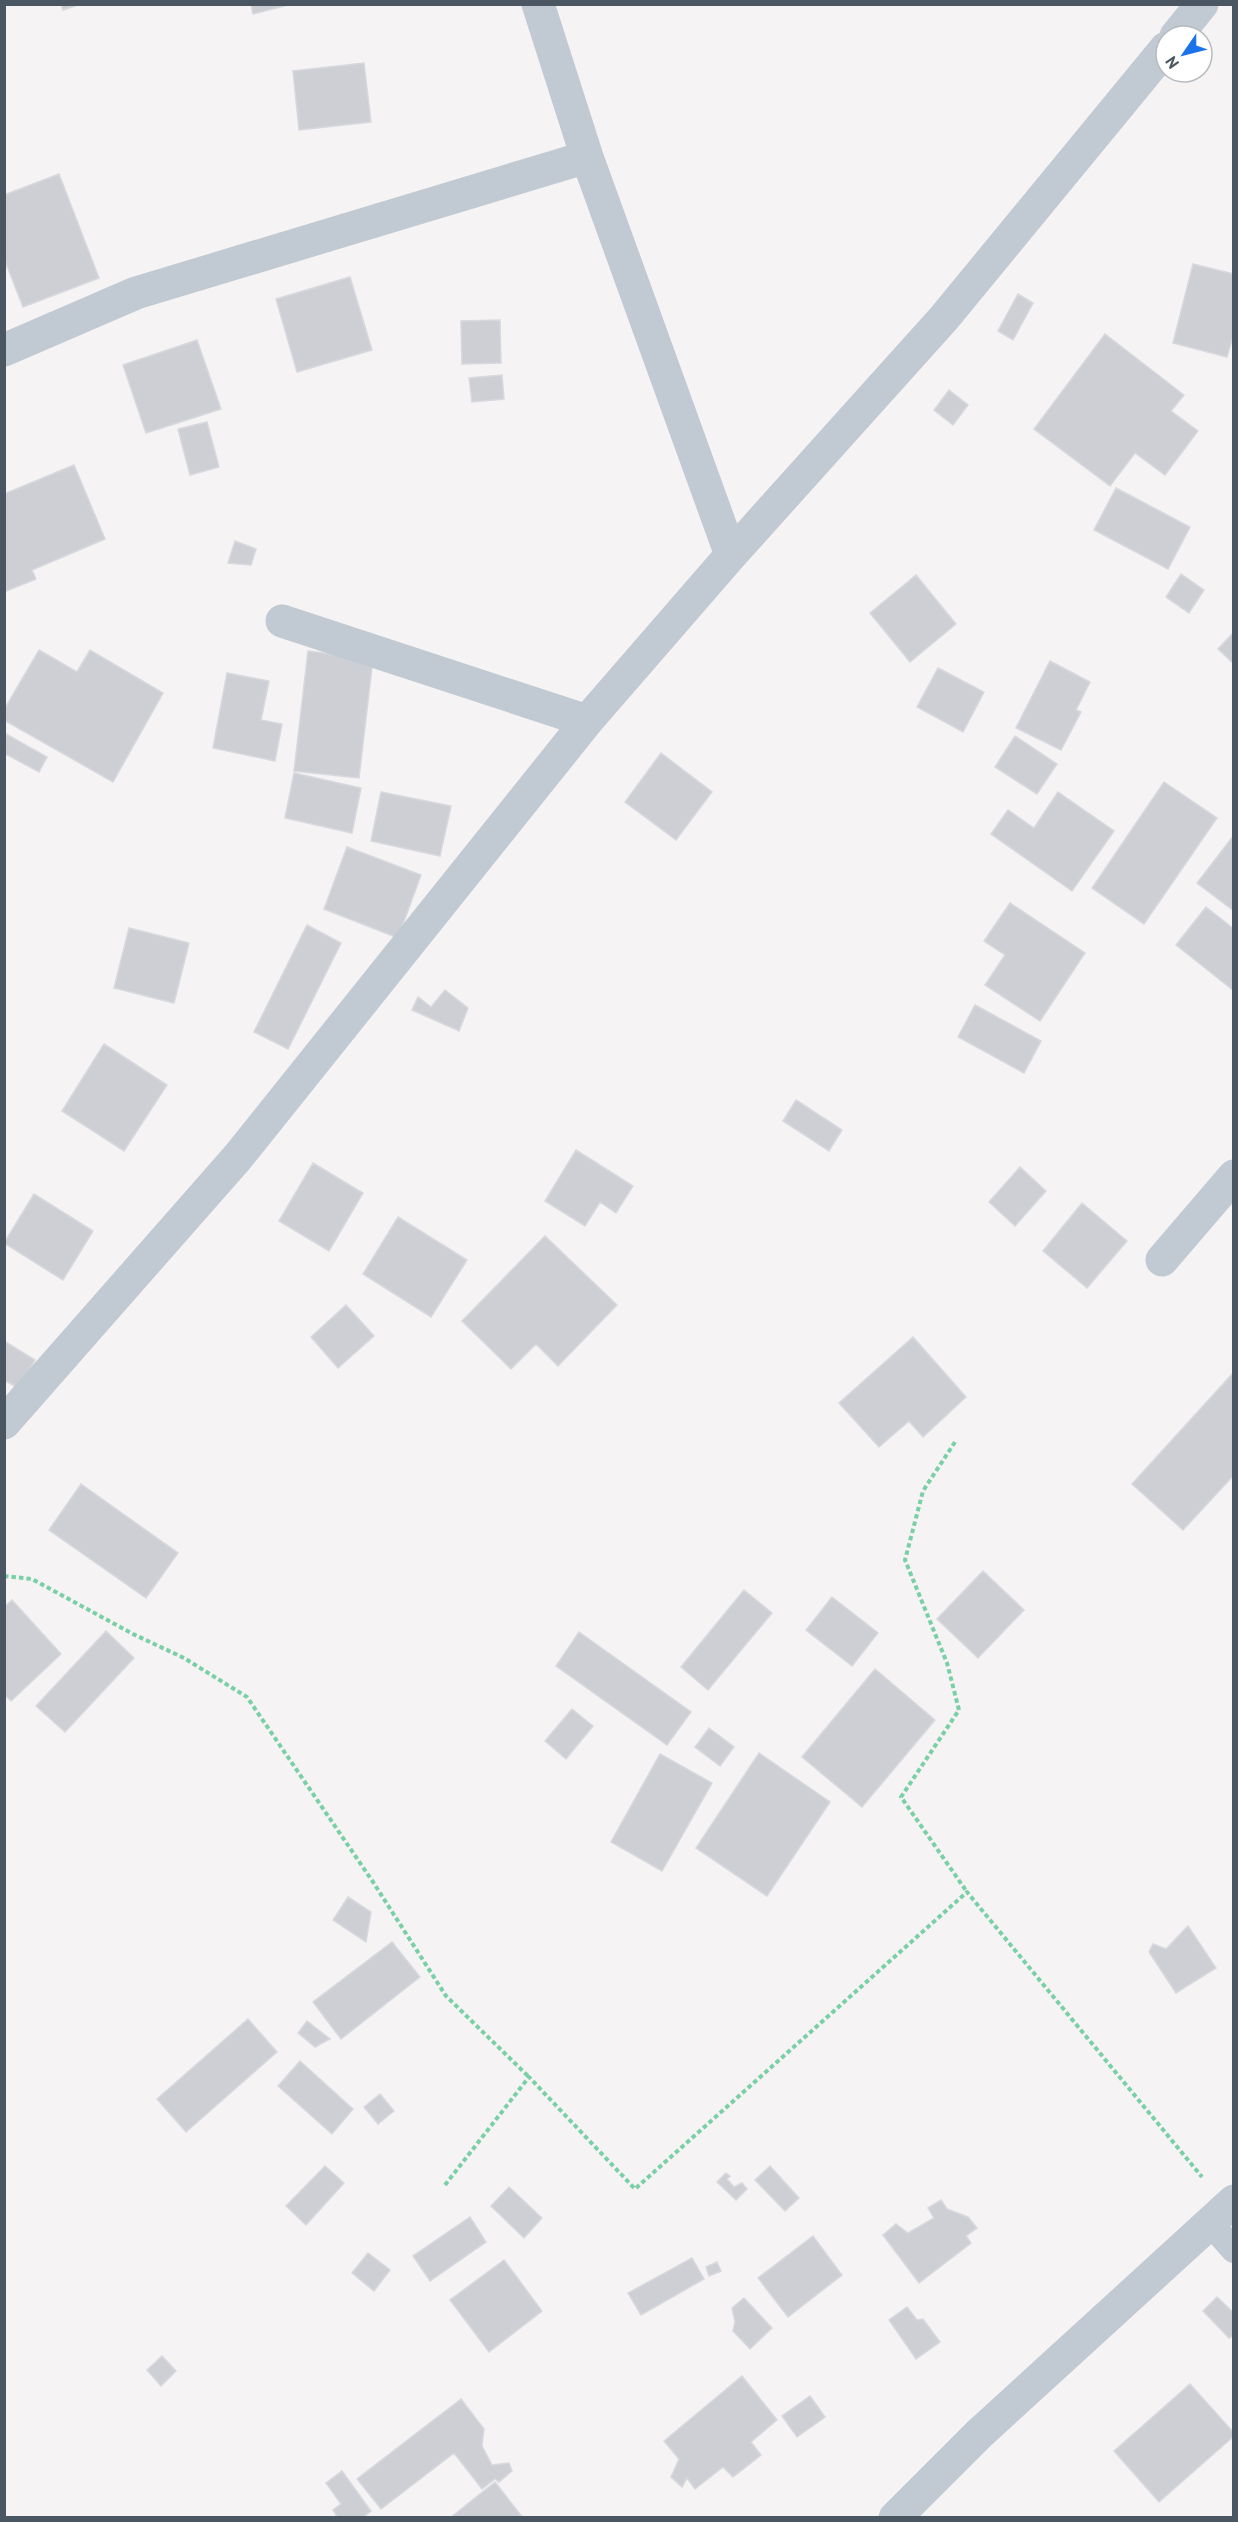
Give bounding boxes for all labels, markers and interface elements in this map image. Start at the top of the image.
north arrow [1154,24,1214,84]
text: N [1161,53,1183,73]

